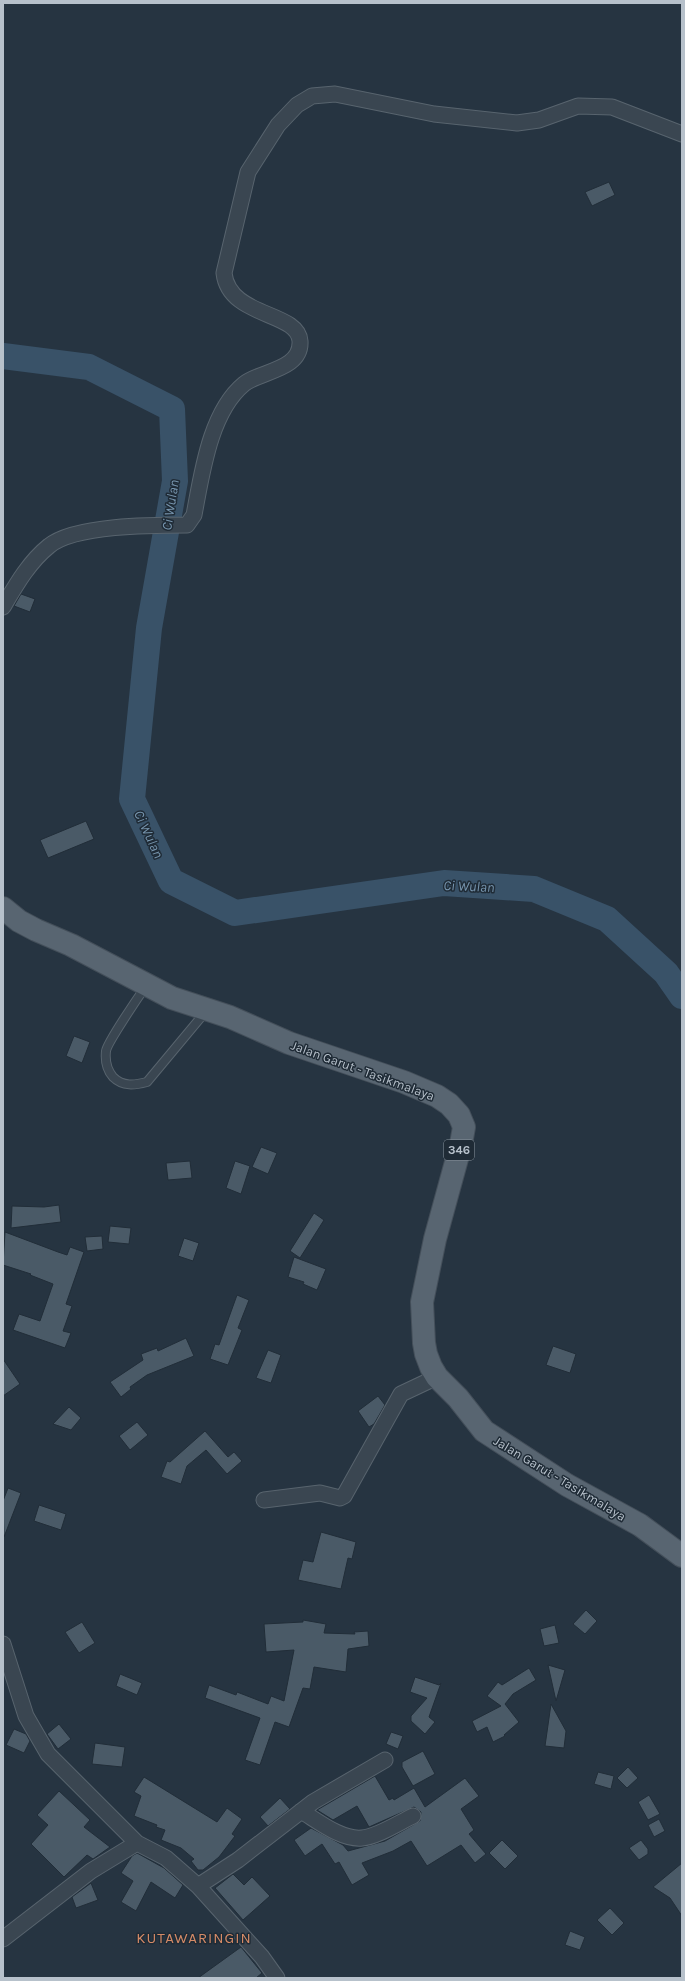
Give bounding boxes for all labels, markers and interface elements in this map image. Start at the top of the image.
water label: Ci Wulan [158,478,183,532]
water label: Ci Wulan [130,807,167,861]
water label: Ci Wulan [443,877,495,896]
street label: Jalan Garut - Tasikmalaya [289,1037,437,1103]
road number: 346 [444,1140,474,1160]
street label: Jalan Garut - Tasikmalaya [491,1433,629,1524]
district label: KUTAWARINGIN [136,1929,252,1947]

